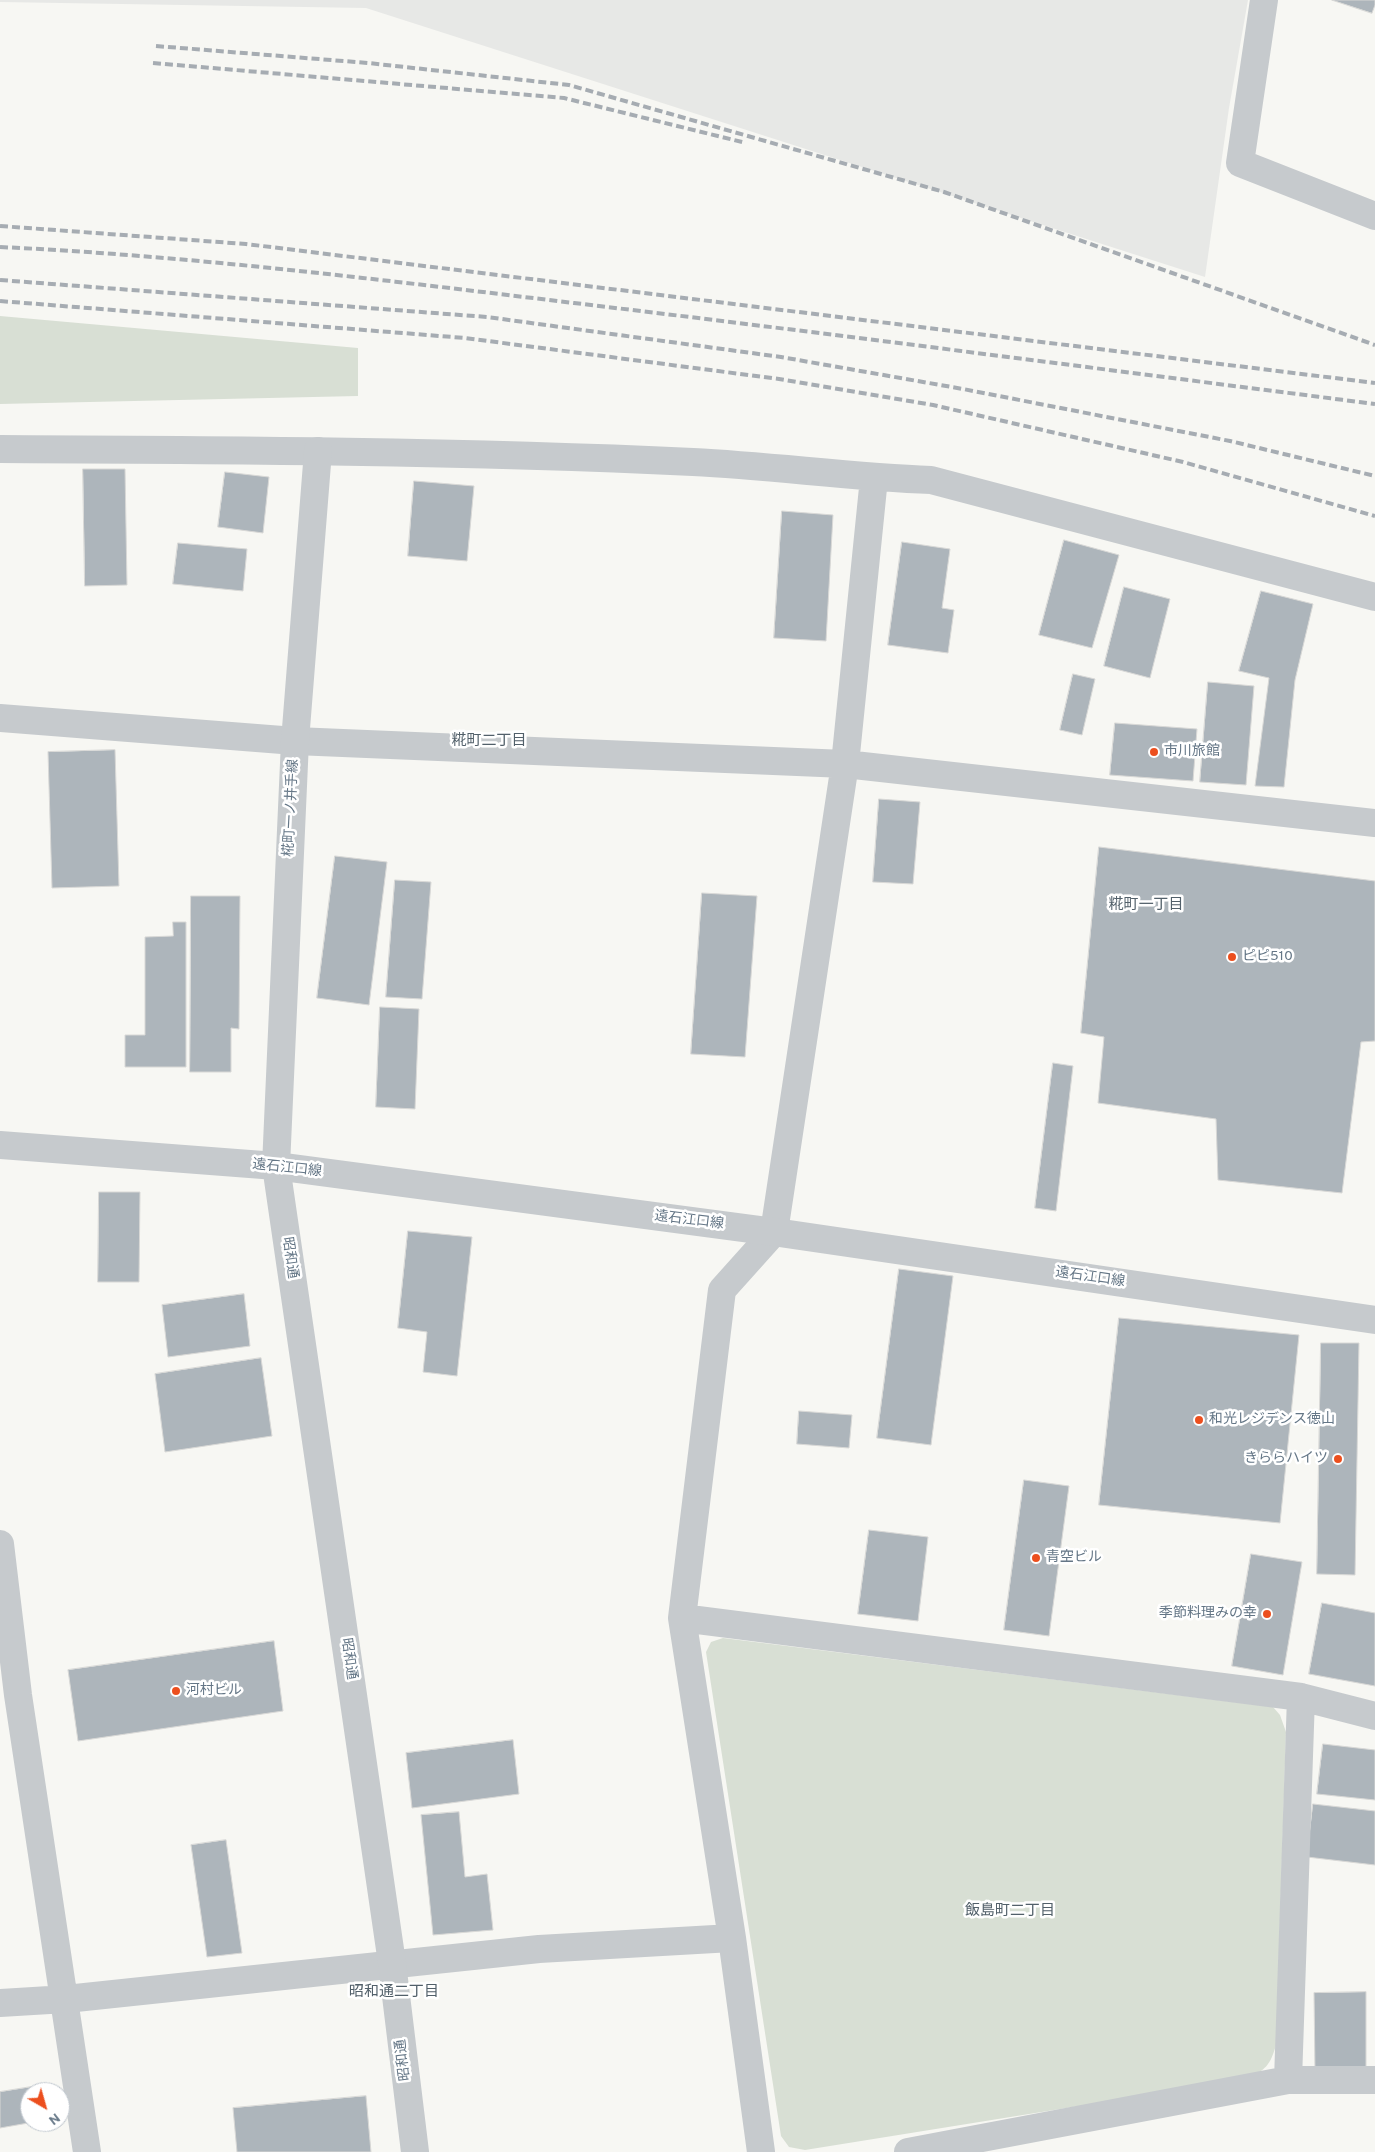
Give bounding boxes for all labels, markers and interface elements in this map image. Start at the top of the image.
district label: 糀町二丁目 [452,733,526,751]
place label: 市川旅館 [1164,744,1220,760]
marker: 市川旅館 [1148,746,1160,758]
street label: 椛町一ノ井手線 [281,759,303,857]
district label: 糀町一丁目 [1109,897,1183,915]
place label: ピピ510 [1242,949,1293,965]
marker: ピピ510 [1226,951,1238,963]
street label: 遠石江口線 [251,1157,323,1181]
street label: 遠石江口線 [653,1208,725,1234]
street label: 昭和通 [278,1236,300,1280]
street label: 遠石江口線 [1054,1265,1126,1291]
place label: 和光レジデンス徳山 [1209,1412,1335,1428]
marker: 和光レジデンス徳山 [1193,1414,1205,1426]
place label: きららハイツ [1244,1451,1328,1467]
marker: きららハイツ [1332,1453,1344,1465]
place label: 青空ビル [1046,1550,1102,1566]
marker: 青空ビル [1030,1552,1042,1564]
place label: 季節料理みの幸 [1159,1606,1257,1622]
marker: 季節料理みの幸 [1261,1608,1273,1620]
street label: 昭和通 [337,1637,359,1681]
place label: 河村ビル [186,1683,242,1699]
marker: 河村ビル [170,1685,182,1697]
district label: 飯島町二丁目 [965,1903,1055,1921]
district label: 昭和通二丁目 [349,1984,439,2002]
street label: 昭和通 [393,2038,415,2082]
north arrow [20,2082,70,2132]
text: N [45,2109,63,2128]

